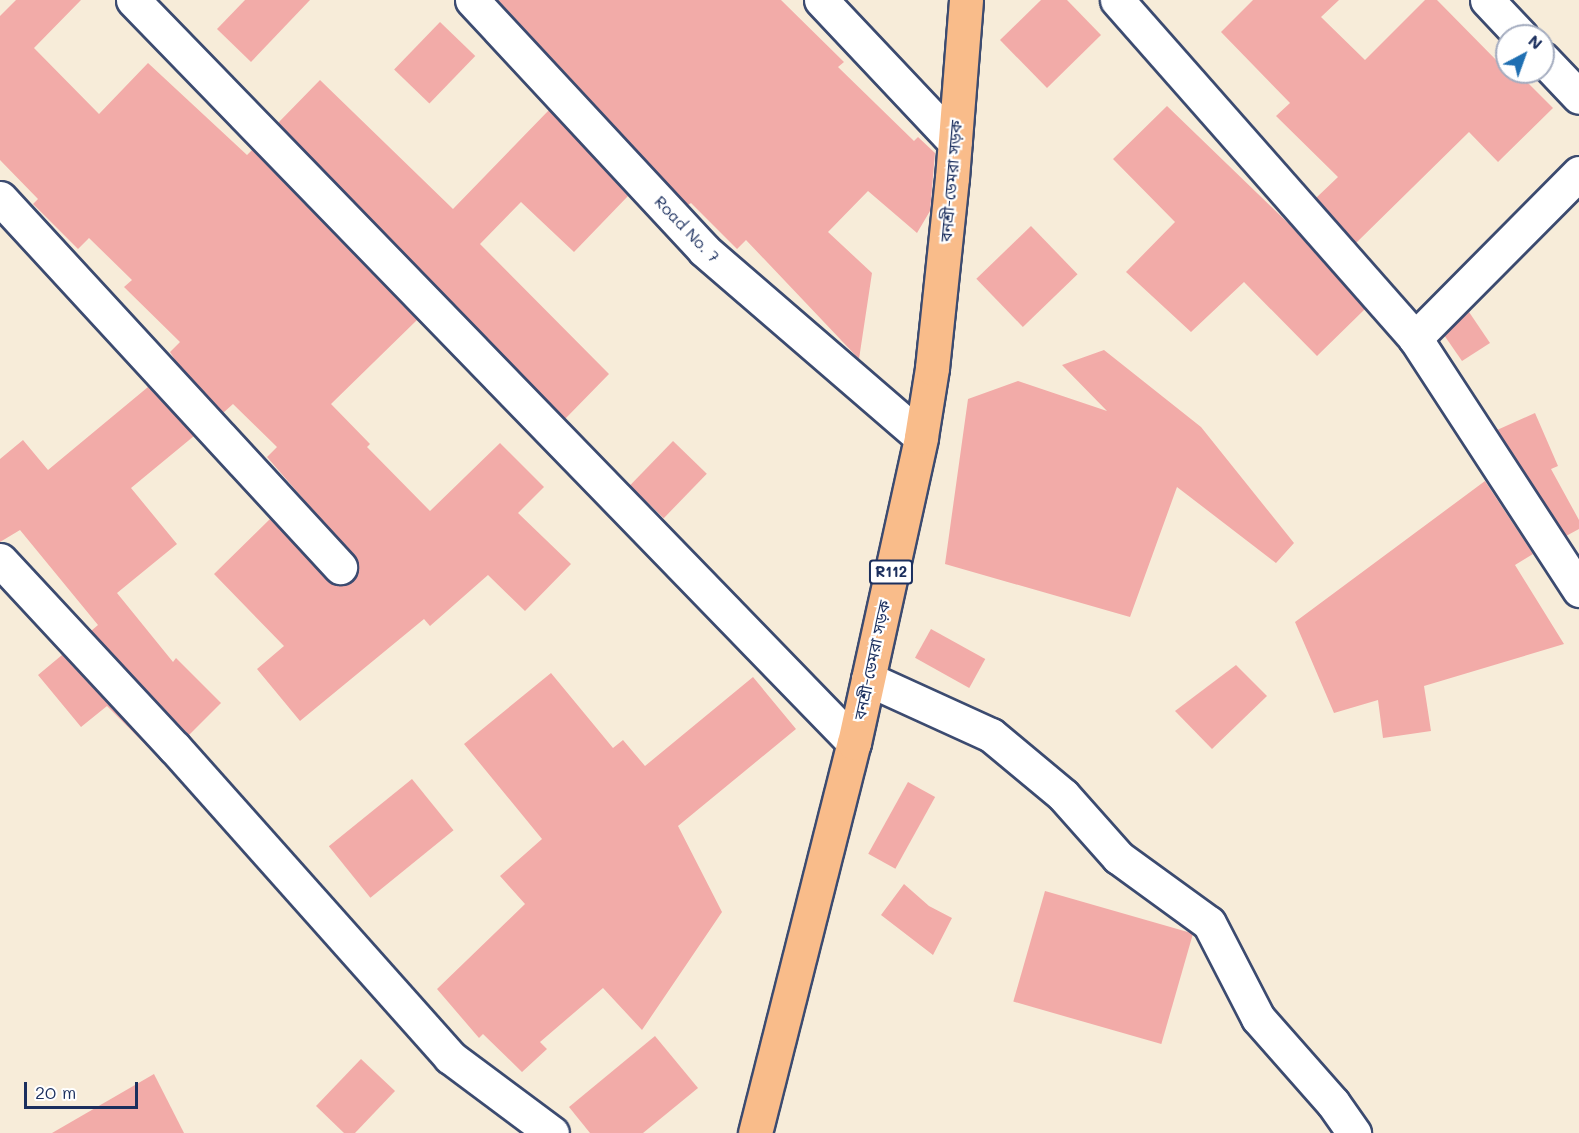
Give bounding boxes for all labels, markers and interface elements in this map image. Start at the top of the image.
north arrow [1495,24,1555,84]
text: N [1524,30,1547,53]
street label: বনশ্রী-ডেমরা সড়ক [936,119,966,243]
street label: Road No. 7 [651,192,723,266]
road number: R112 [868,560,914,584]
street label: বনশ্রী-ডেমরা সড়ক [850,598,894,722]
scale bar [27,1070,141,1108]
text: 20 m [35,1080,76,1104]

